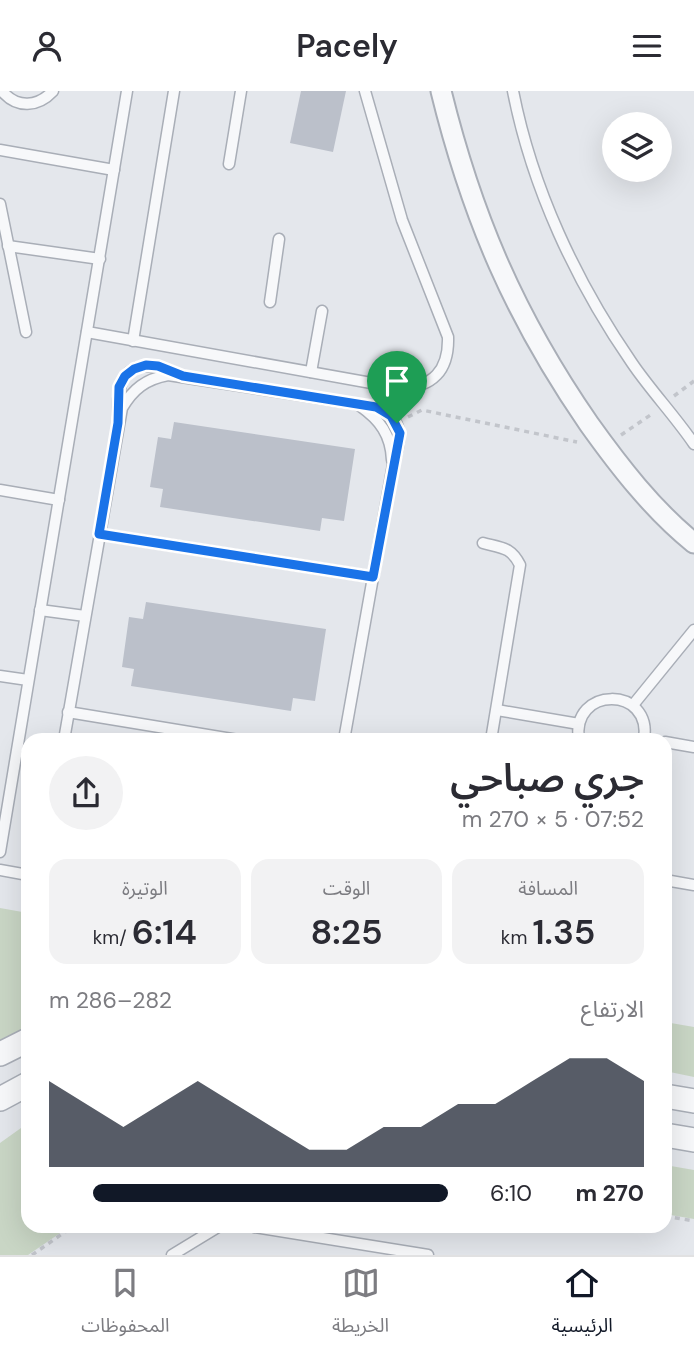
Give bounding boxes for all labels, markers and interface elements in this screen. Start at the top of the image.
text: Pacely [296,25,398,67]
icon: person [28,27,66,65]
icon: menu [628,27,666,65]
map controls [602,112,672,182]
button: layers [602,112,672,182]
pin [367,351,427,423]
icon: arrive [378,362,416,400]
text: جري صباحي [450,753,644,803]
button: share [49,756,123,830]
text: 07:52 · 5 × 270 m [462,804,644,834]
text: الوتيرة [122,876,168,901]
text: الوقت [323,876,370,901]
text: المسافة [518,876,578,901]
text: 6:14 [132,909,197,955]
text: 8:25 [310,909,383,955]
text: 1.35 [532,909,595,955]
text: /km [93,925,132,950]
text: km [501,925,532,950]
text: 282–286 m [49,985,172,1015]
text: الارتفاع [581,994,644,1024]
text: 6:10 [490,1178,532,1208]
text: 270 m [575,1178,644,1208]
tab: المحفوظات [81,1264,169,1346]
tab: الخريطة [332,1264,389,1346]
tab: الرئيسية [552,1264,613,1346]

